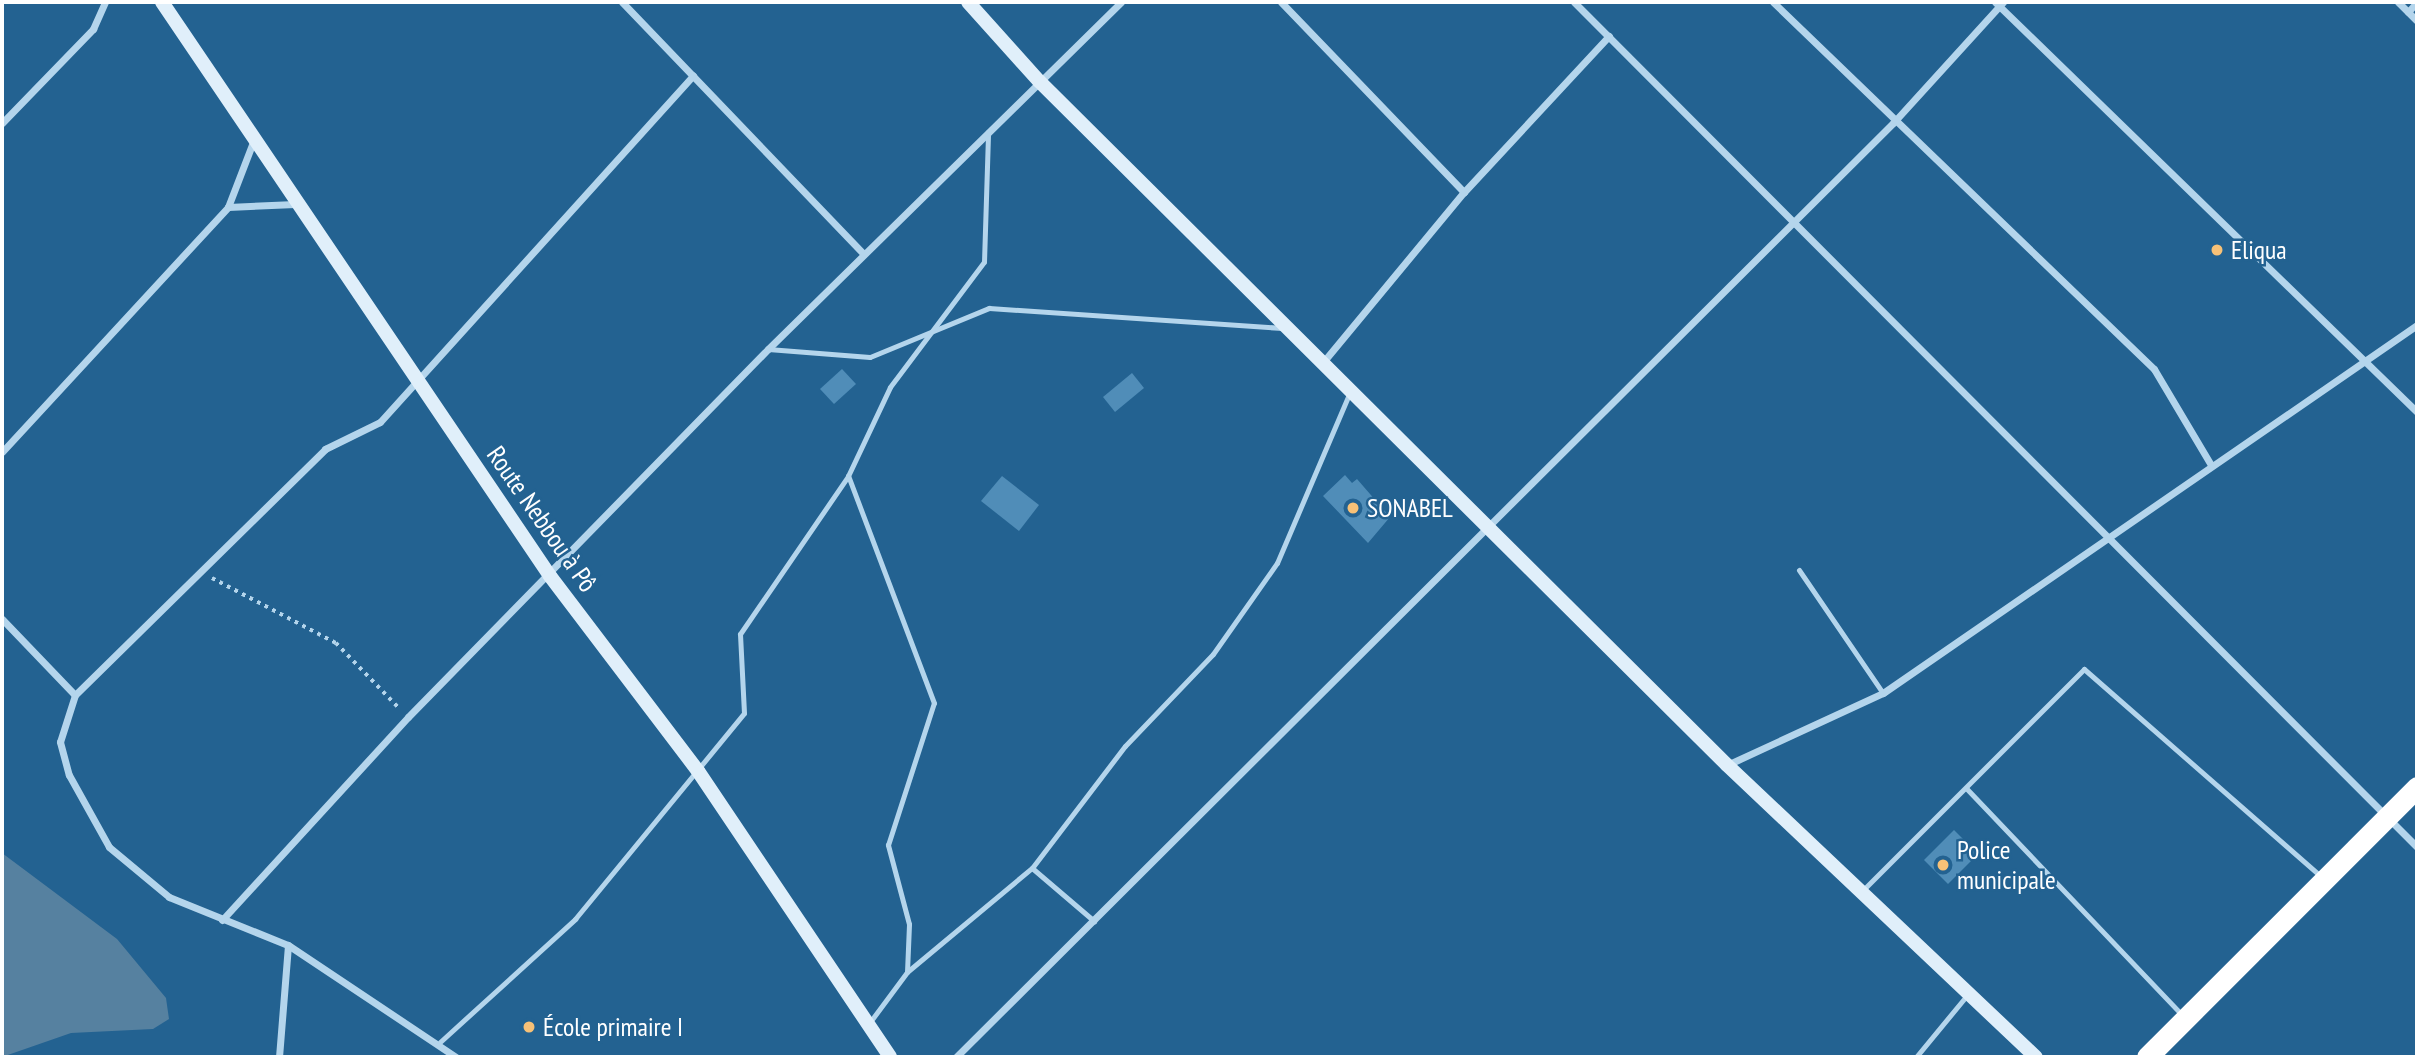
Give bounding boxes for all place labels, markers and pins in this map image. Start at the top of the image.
place label: Eliqua [2231,234,2287,266]
marker: Eliqua [2209,242,2225,258]
place label: SONABEL [1367,492,1453,524]
marker: SONABEL [1345,500,1361,516]
place label: Police municipale [1957,834,2056,896]
marker: Police municipale [1935,857,1951,873]
place label: École primaire I [543,1011,683,1043]
marker: École primaire I [521,1019,537,1035]

